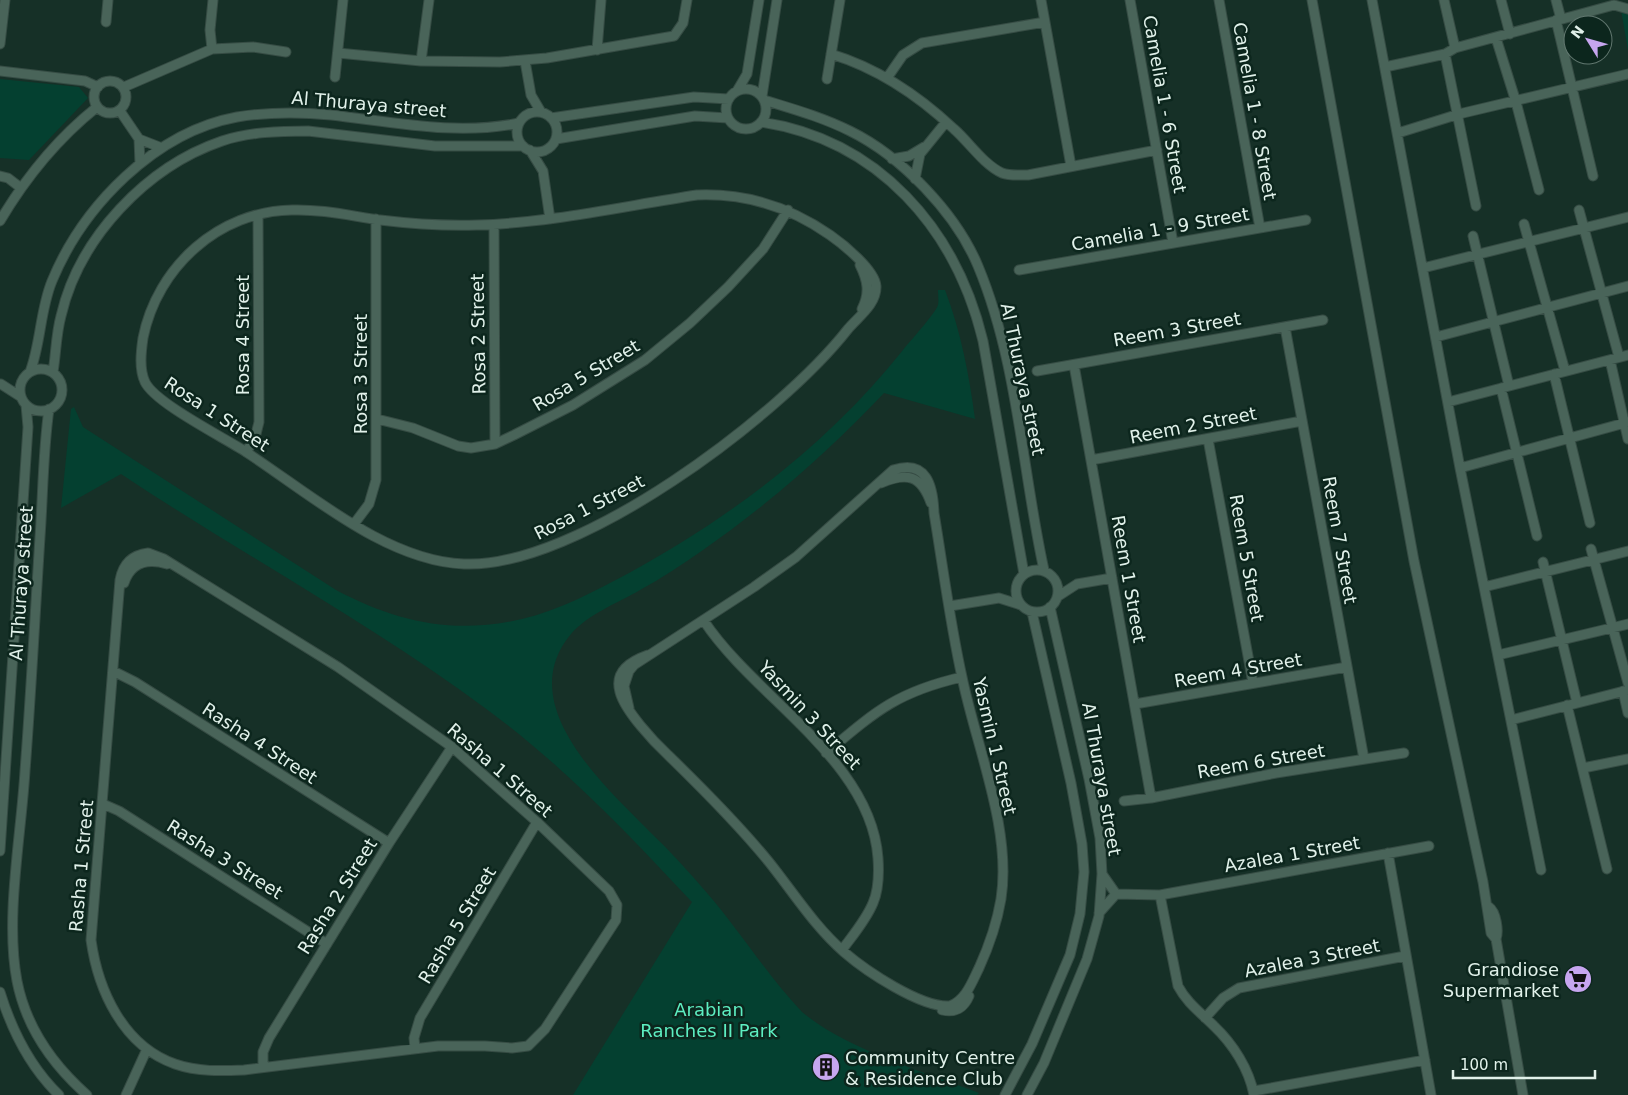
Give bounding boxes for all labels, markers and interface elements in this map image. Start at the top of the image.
street label: Camelia 1 - 6 Street [1139,13,1191,195]
north arrow [1563,15,1613,65]
street label: Camelia 1 - 8 Street [1229,20,1281,202]
text: N [1568,23,1588,42]
street label: Al Thuraya street [291,87,447,121]
street label: Camelia 1 - 9 Street [1069,203,1251,255]
street label: Rosa 2 Street [466,273,490,395]
street label: Rosa 4 Street [232,275,253,395]
street label: Al Thuraya street [997,301,1049,457]
street label: Reem 3 Street [1112,307,1242,351]
street label: Rosa 3 Street [350,314,371,434]
street label: Rosa 5 Street [529,335,643,415]
street label: Rosa 1 Street [161,372,273,456]
street label: Reem 2 Street [1128,402,1258,448]
street label: Rosa 1 Street [530,470,648,544]
street label: Reem 7 Street [1318,475,1362,605]
street label: Reem 5 Street [1225,493,1269,623]
street label: Al Thuraya street [5,505,37,661]
street label: Reem 1 Street [1107,514,1151,644]
street label: Reem 4 Street [1173,648,1303,692]
street label: Yasmin 3 Street [754,656,866,774]
street label: Yasmin 1 Street [969,674,1021,817]
street label: Rasha 4 Street [199,698,321,788]
street label: Al Thuraya street [1078,701,1126,857]
street label: Rasha 1 Street [443,719,557,821]
street label: Reem 6 Street [1196,739,1326,783]
street label: Rasha 1 Street [65,799,97,933]
street label: Rasha 3 Street [163,815,287,903]
street label: Azalea 1 Street [1222,832,1362,876]
street label: Rasha 2 Street [293,834,381,958]
street label: Rasha 5 Street [414,863,500,987]
street label: Azalea 3 Street [1243,935,1381,981]
place label: Grandiose Supermarket [1443,959,1559,1001]
supermarket icon: Grandiose Supermarket [1563,964,1593,994]
park label: Arabian Ranches II Park [640,999,778,1041]
place label: Community Centre & Residence Club [845,1047,1015,1089]
scale bar [1453,1048,1596,1080]
building icon: Community Centre & Residence Club [811,1052,841,1082]
text: 100 m [1460,1056,1508,1074]

